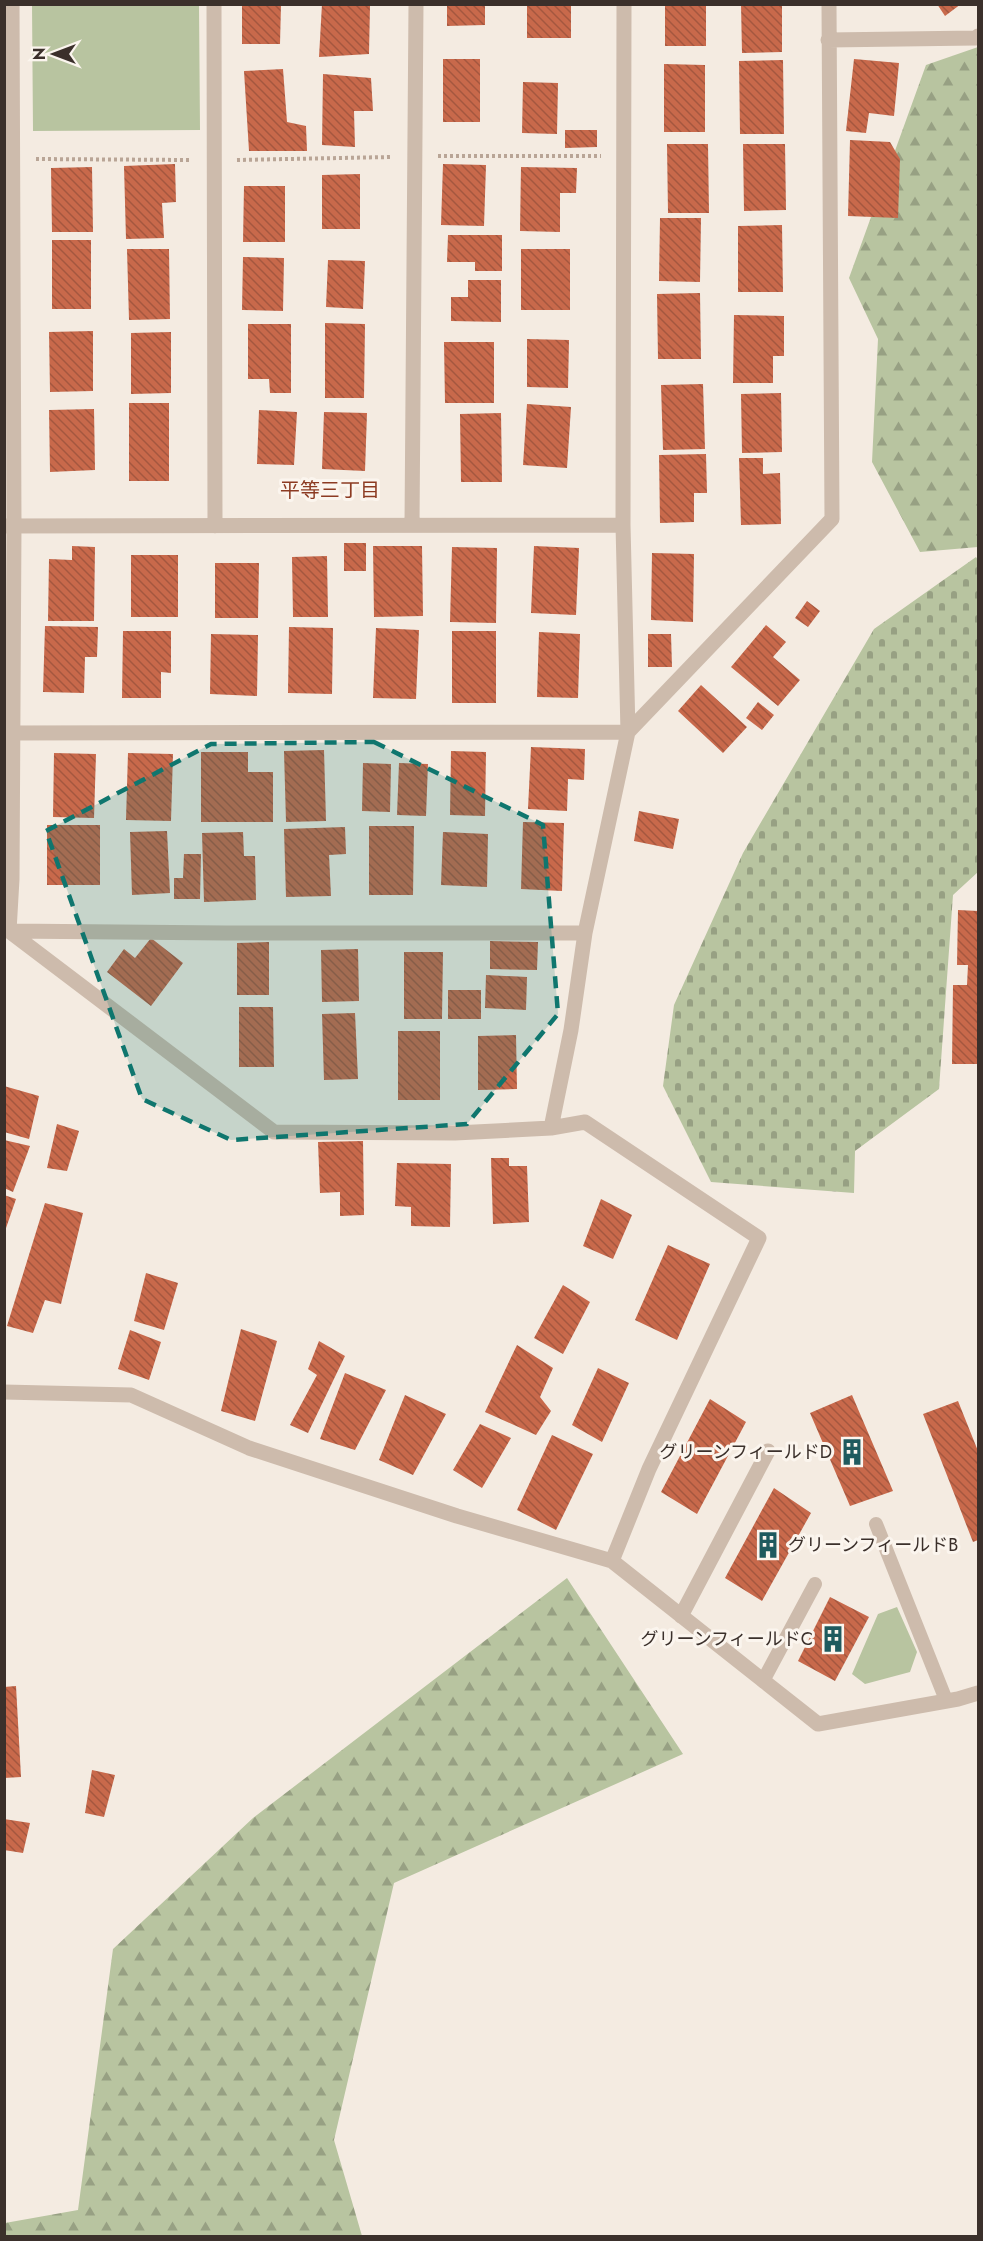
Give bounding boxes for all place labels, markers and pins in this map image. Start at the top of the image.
building icon: グリーンフィールドD [837,1437,867,1467]
place label: グリーンフィールドD [660,1439,832,1465]
building icon: グリーンフィールドB [753,1530,783,1560]
place label: グリーンフィールドB [788,1532,958,1558]
building icon: グリーンフィールドC [818,1624,848,1654]
place label: グリーンフィールドC [640,1626,813,1652]

